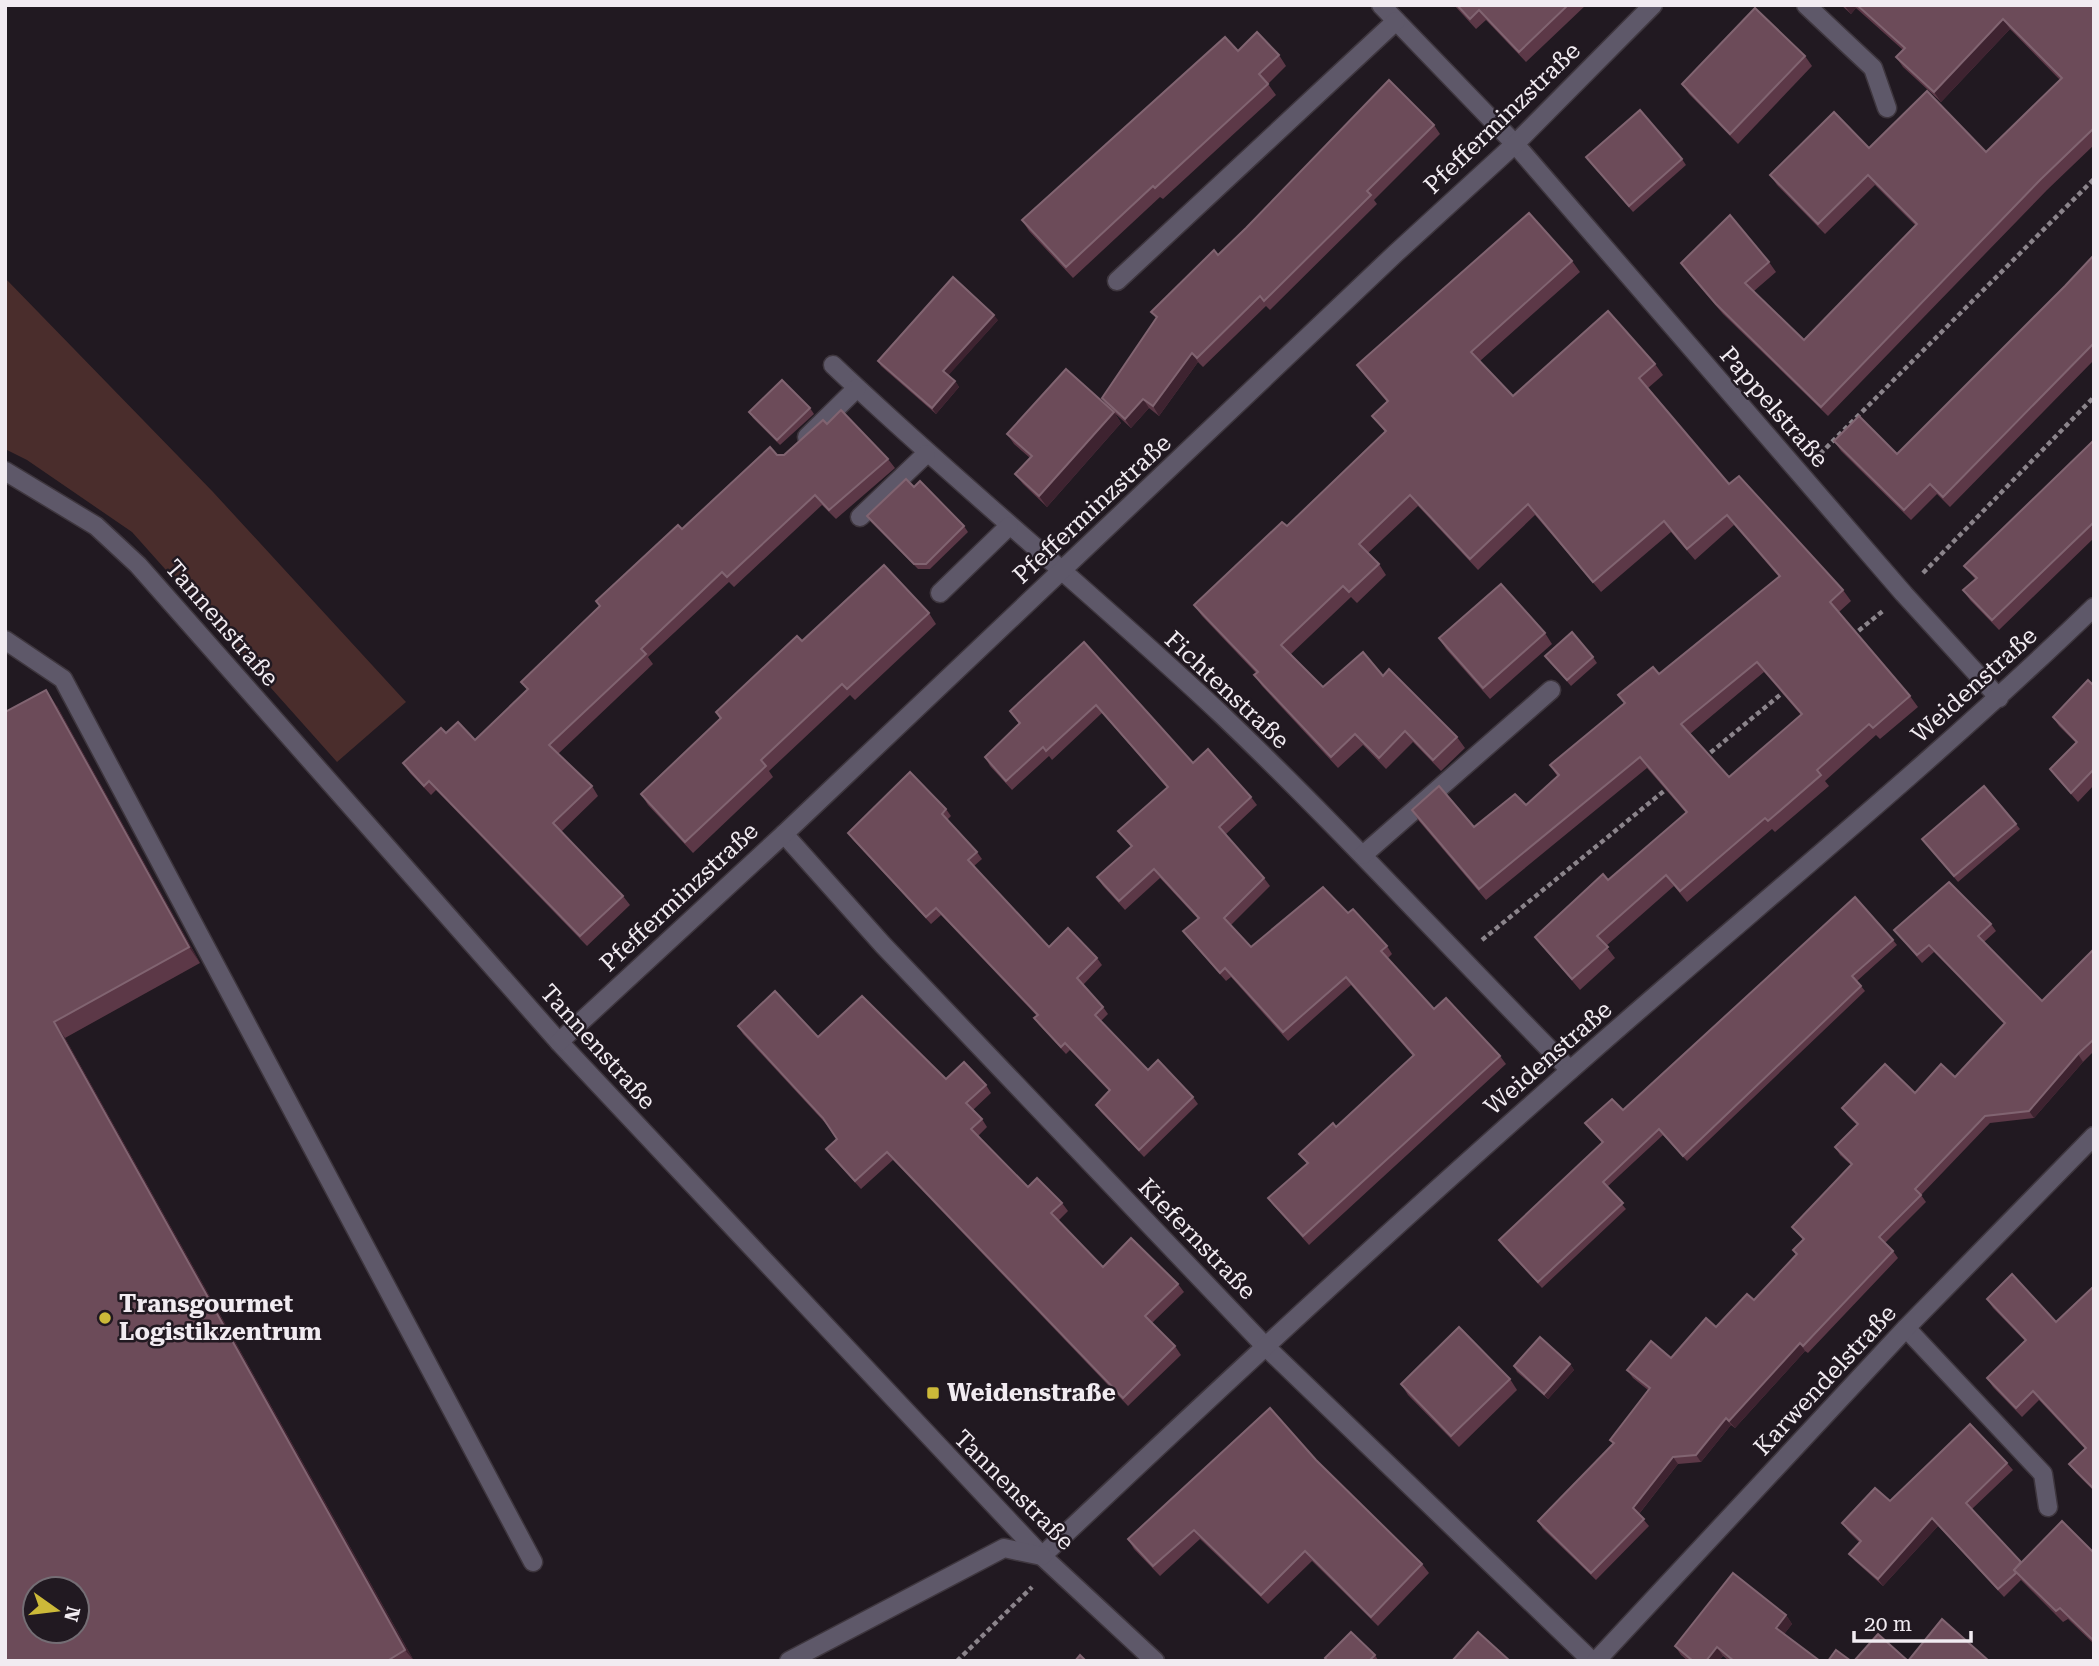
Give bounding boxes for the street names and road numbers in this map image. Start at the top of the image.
street label: Pfefferminzstraße [1418,36,1586,200]
street label: Pappelstraße [1714,341,1834,473]
street label: Pfefferminzstraße [1007,429,1177,589]
street label: Tannenstraße [160,554,284,692]
street label: Weidenstraße [1905,621,2043,749]
street label: Fichtenstraße [1159,625,1295,755]
street label: Pfefferminzstraße [594,817,764,977]
street label: Tannenstraße [535,979,661,1115]
street label: Weidenstraße [1479,995,1617,1121]
street label: Kiefernstraße [1132,1173,1262,1305]
street label: Karwendelstraße [1748,1299,1902,1461]
street label: Tannenstraße [948,1424,1080,1556]

